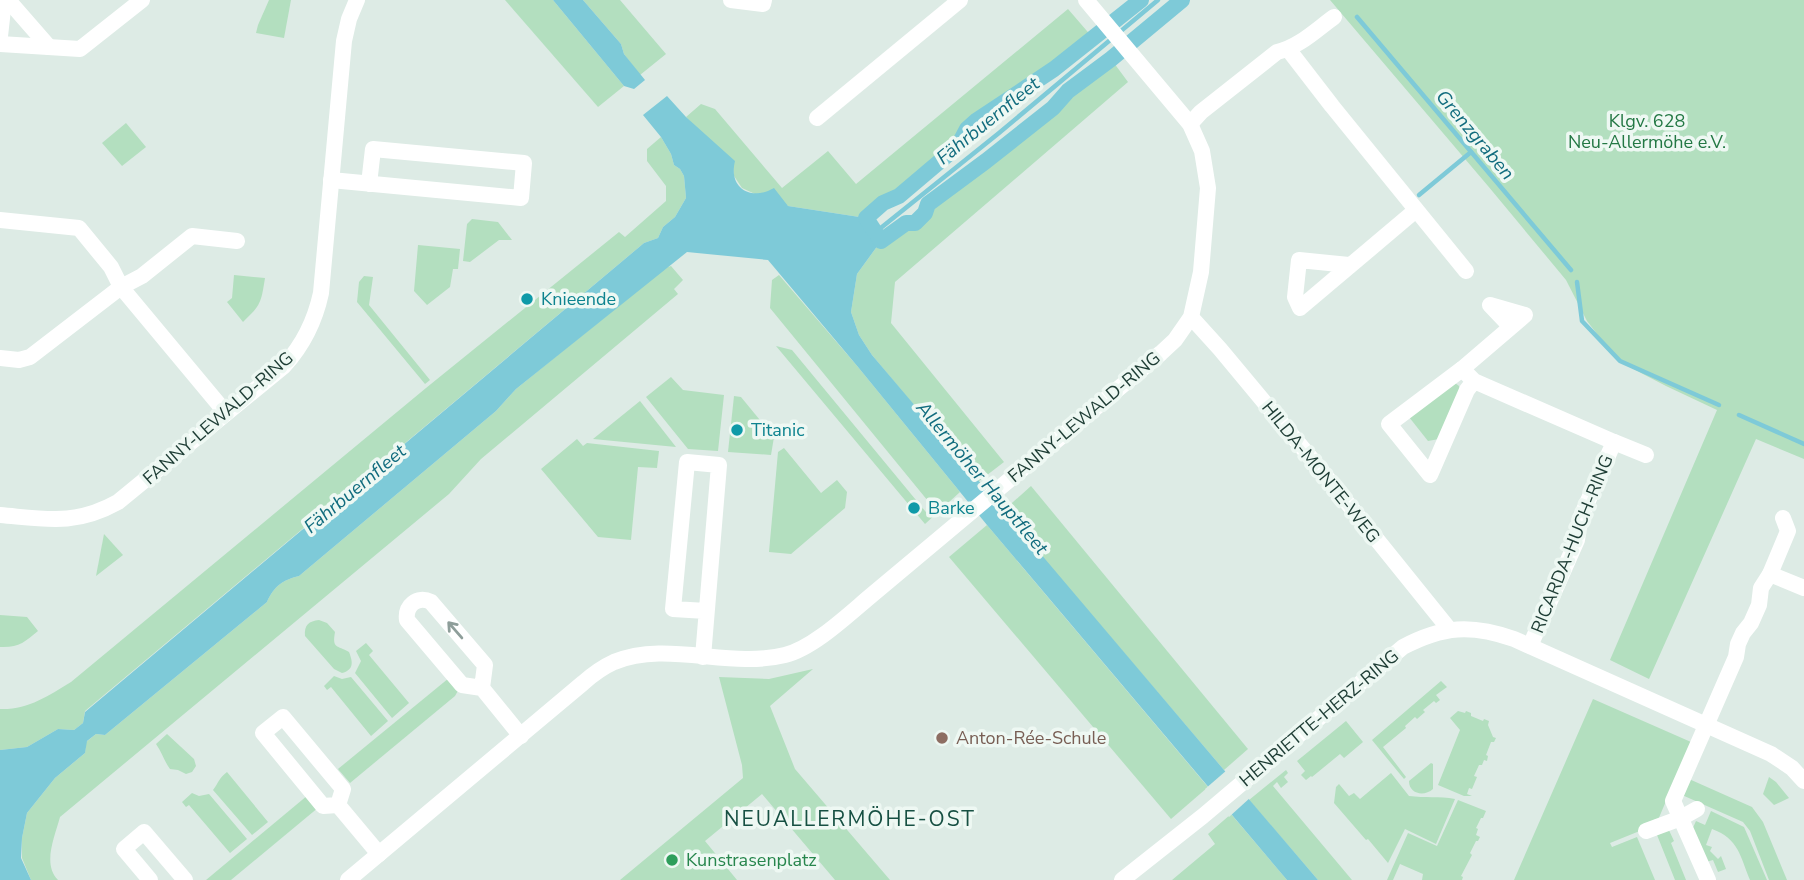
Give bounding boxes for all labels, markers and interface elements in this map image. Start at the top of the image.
water label: Fährbuernfleet [931,70,1046,171]
water label: Grenzgraben [1430,85,1520,185]
park label: Klgv. 628 Neu-Allermöhe e.V. [1568,109,1726,154]
place label: Knieende [541,287,616,311]
marker: Knieende [519,291,535,307]
street label: FANNY-LEWALD-RING [138,346,298,490]
street label: FANNY-LEWALD-RING [1003,346,1165,488]
water label: Allermöher Hauptfleet [909,395,1055,561]
street label: HILDA-MONTE-WEG [1256,396,1386,548]
place label: Titanic [751,418,805,442]
marker: Titanic [729,422,745,438]
water label: Fährbuernfleet [298,438,413,539]
street label: RICARDA-HUCH-RING [1525,451,1619,637]
place label: Barke [928,496,975,520]
marker: Barke [906,500,922,516]
one-way arrow [447,622,463,640]
street label: HENRIETTE-HERZ-RING [1234,644,1404,792]
place label: Anton-Rée-Schule [956,726,1106,750]
marker: Anton-Rée-Schule [934,730,950,746]
district label: NEUALLERMÖHE-OST [724,805,976,833]
place label: Kunstrasenplatz [686,848,817,872]
marker: Kunstrasenplatz [664,852,680,868]

